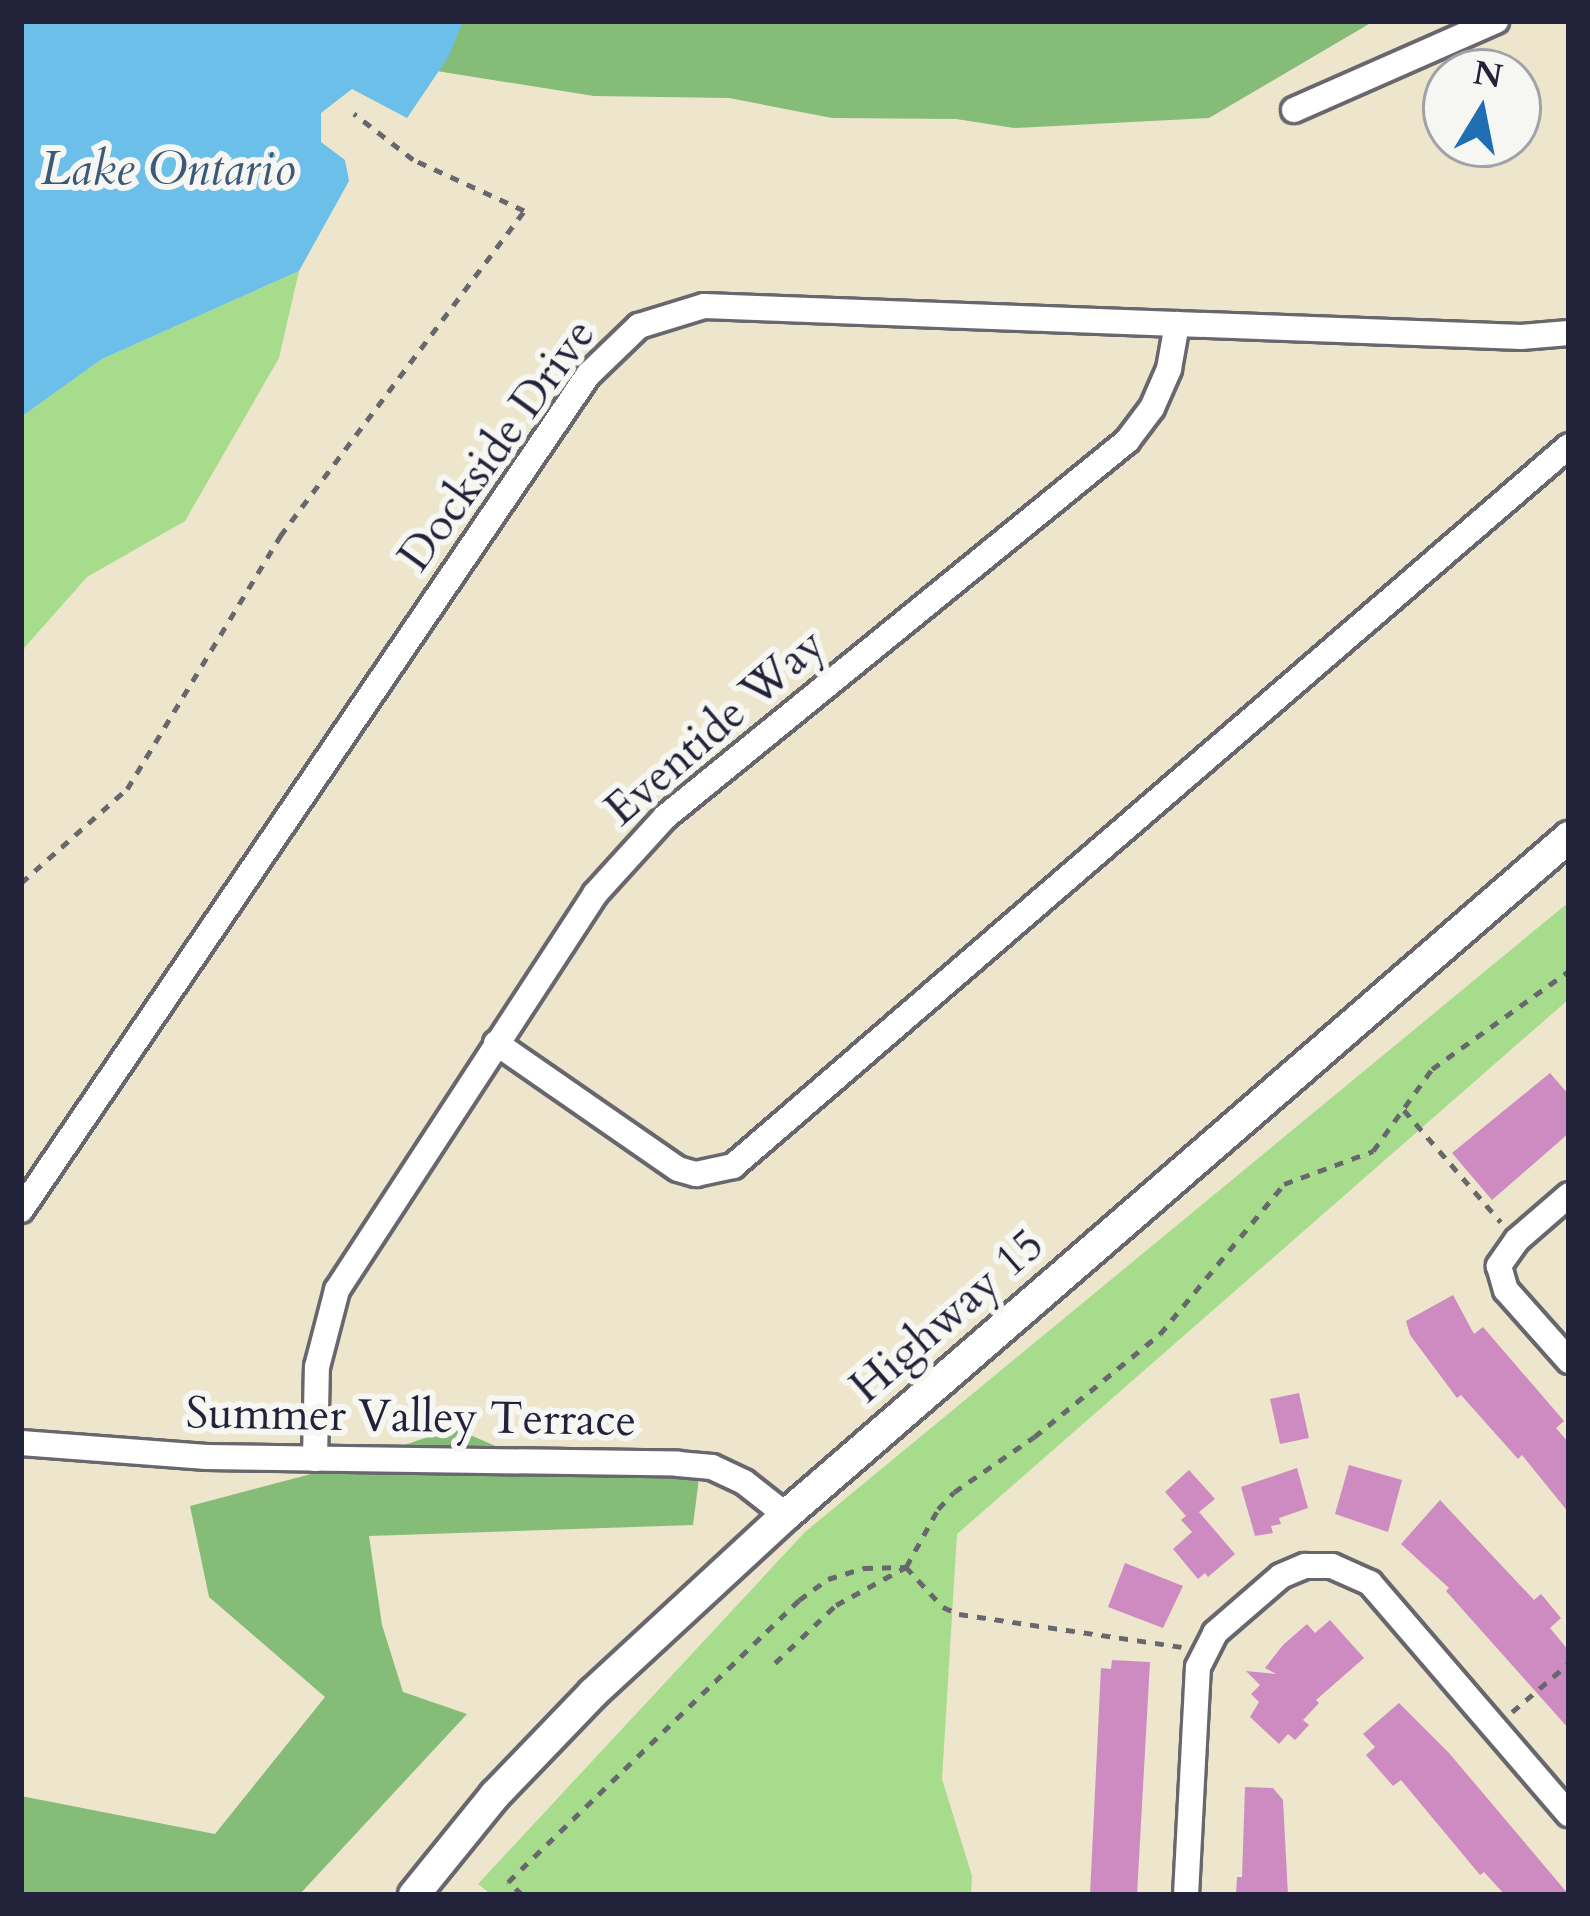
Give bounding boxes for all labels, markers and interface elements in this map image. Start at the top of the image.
north arrow [1422,48,1542,168]
text: N [1470,50,1506,100]
water label: Lake Ontario [40,140,296,198]
street label: Dockside Drive [387,308,607,582]
street label: Eventide Way [594,617,836,837]
street label: Highway 15 [840,1218,1054,1414]
street label: Summer Valley Terrace [185,1386,637,1448]

